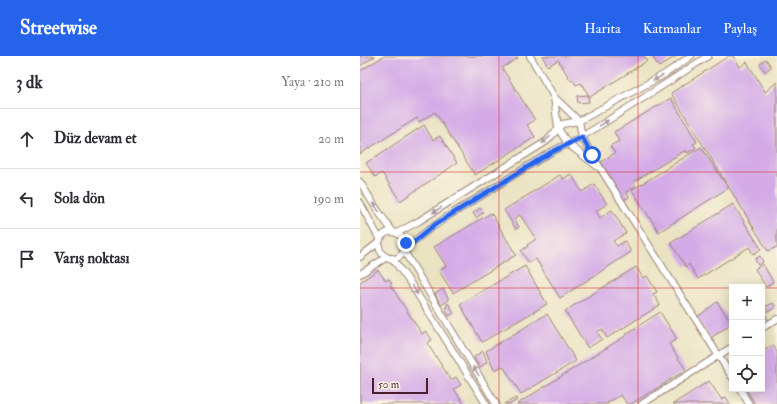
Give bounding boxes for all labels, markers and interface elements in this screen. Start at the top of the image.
text: Streetwise [20,16,97,40]
text: Harita [584,20,621,37]
text: Katmanlar [643,20,701,37]
text: Paylaş [723,20,757,37]
text: 3 dk [16,72,43,93]
text: Yaya · 210 m [281,74,344,90]
one-way arrow [652,74,664,81]
one-way arrow [598,119,610,126]
icon: ahead [16,128,38,150]
text: Düz devam et [54,129,137,148]
text: 20 m [318,131,344,147]
one-way arrow [541,136,552,144]
route start [583,146,601,164]
icon: left [16,188,38,210]
text: Sola dön [54,189,105,208]
text: 190 m [313,191,344,207]
one-way arrow [372,202,380,213]
one-way arrow [432,206,442,214]
route end [397,234,415,252]
icon: arrive [16,248,38,270]
text: Varış noktası [54,249,129,268]
one-way arrow [411,284,418,296]
map controls [729,284,765,392]
button: + [729,284,765,320]
button: − [729,320,765,356]
button: locate [729,356,765,392]
one-way arrow [472,366,480,376]
scale bar [372,376,428,395]
text: 50 m [378,378,399,391]

